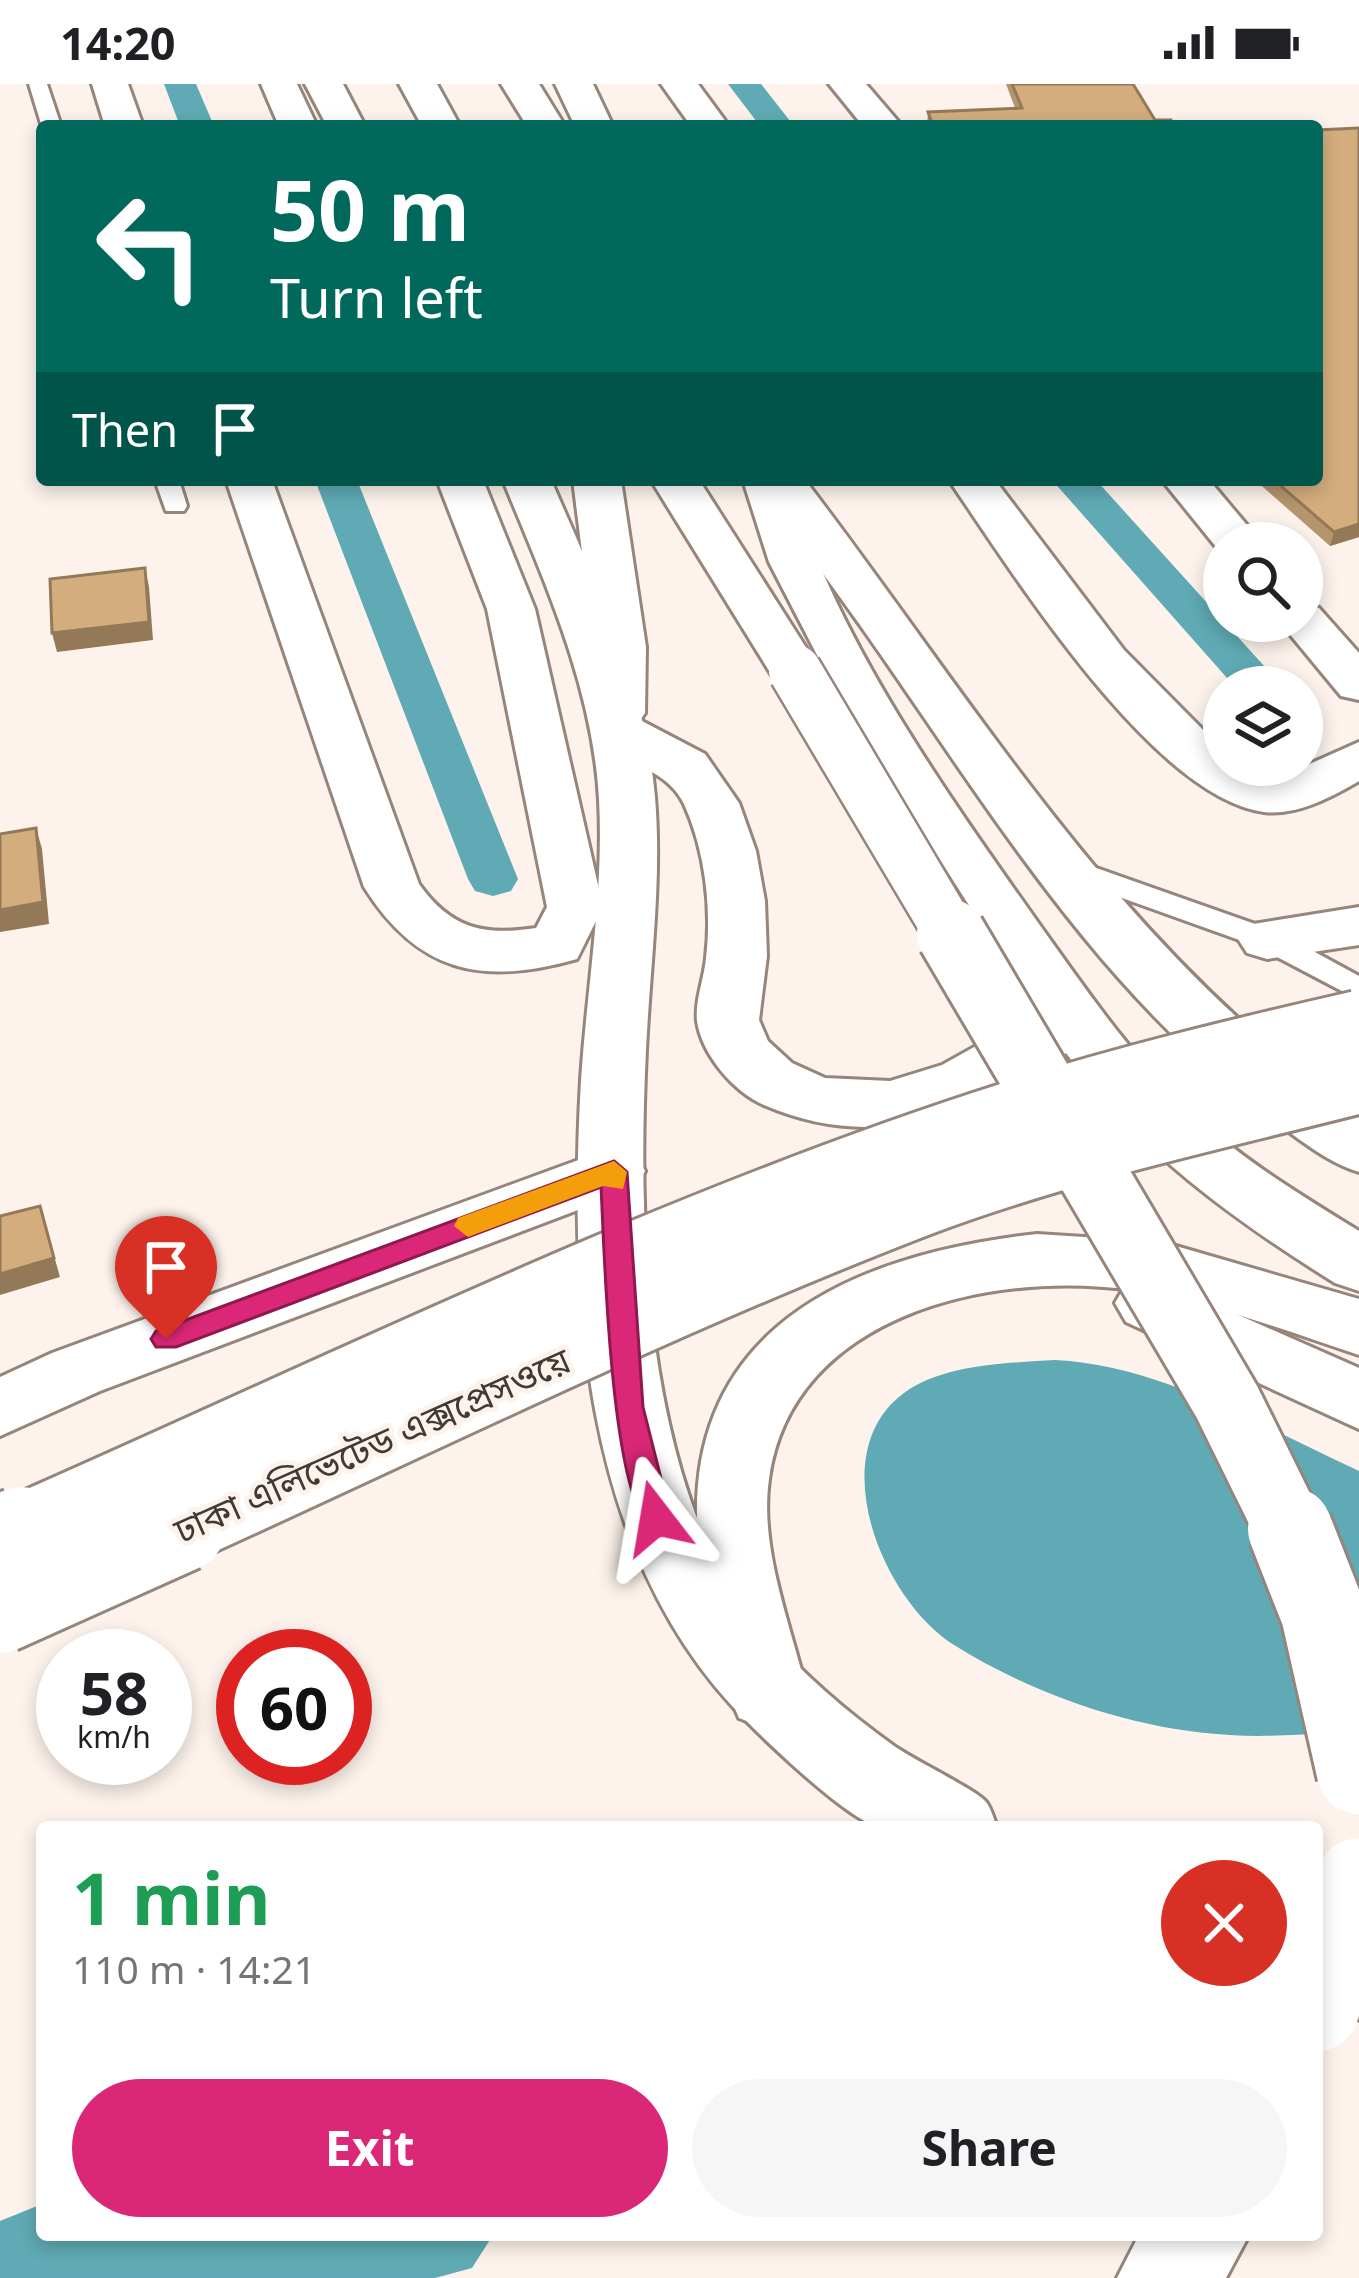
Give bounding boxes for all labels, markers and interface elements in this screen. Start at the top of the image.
text: 14:20 [60,12,176,73]
text: 50 m [270,151,470,266]
icon: left [72,168,228,324]
text: Turn left [270,260,483,334]
icon: arrive [202,396,268,462]
text: Then [72,399,178,460]
map controls [1203,522,1323,786]
button: search [1203,522,1323,642]
button: layers [1203,666,1323,786]
pin [115,1216,217,1339]
icon: arrive [133,1234,199,1300]
street label: ঢাকা এলিভেটেড এক্সপ্রেসওয়ে [165,1335,578,1555]
position arrow [593,1455,719,1581]
speed limit sign: 60 [216,1629,372,1785]
text: 58 [80,1651,148,1733]
text: km/h [77,1716,151,1757]
text: 1 min [72,1848,270,1946]
button: close [1161,1860,1287,1986]
text: 110 m · 14:21 [72,1942,316,1995]
button: Exit [72,2079,668,2217]
button: Share [692,2079,1287,2217]

